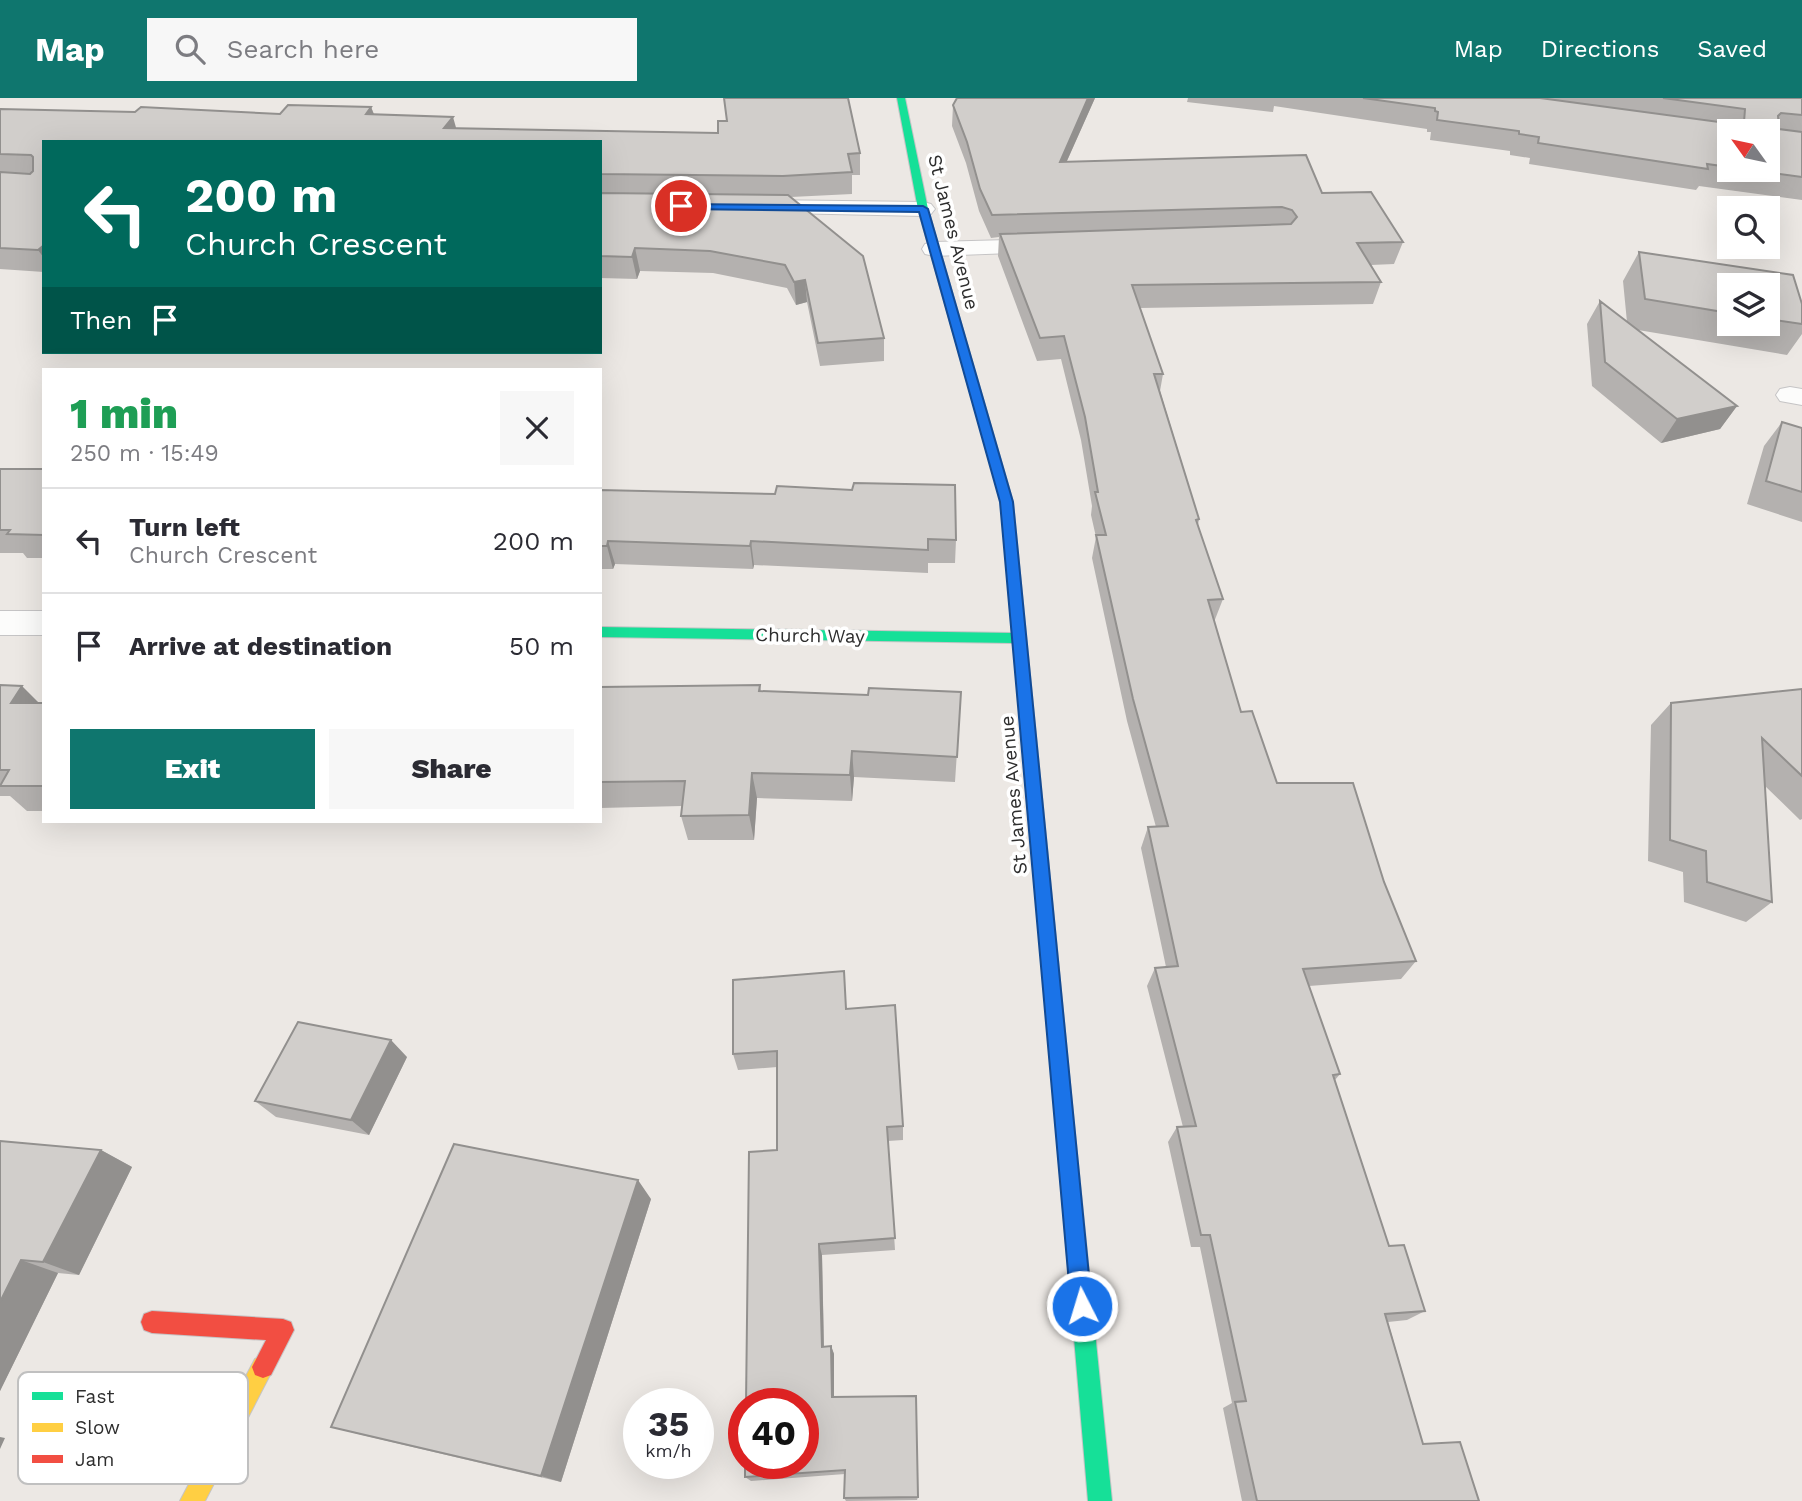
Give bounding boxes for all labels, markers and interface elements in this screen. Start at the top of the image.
search box [147,18,637,81]
text: Map [35,30,105,69]
icon: search [171,30,209,68]
text: Search here [227,34,379,64]
text: Map [1454,35,1503,63]
text: Directions [1541,35,1659,63]
text: Saved [1697,35,1767,63]
north arrow [1717,119,1780,182]
map controls [1717,119,1780,336]
street label: St James Avenue [923,152,984,312]
text: 200 m [185,166,337,224]
icon: left [70,168,161,259]
pin [651,176,711,236]
icon: arrive [662,187,700,225]
button: search [1717,196,1780,259]
text: Church Crescent [185,225,447,263]
button: layers [1717,273,1780,336]
icon: arrive [146,301,184,339]
text: Then [70,305,132,335]
text: 1 min [70,389,178,438]
button: close [500,391,574,465]
text: 250 m · 15:49 [70,440,219,467]
text: Turn left [129,512,240,542]
icon: left [70,522,108,560]
text: 200 m [493,526,574,556]
text: Church Crescent [129,542,317,569]
street label: Church Way [755,623,865,648]
icon: arrive [70,627,108,665]
text: Arrive at destination [129,631,392,661]
text: 50 m [509,631,574,661]
street label: St James Avenue [995,715,1032,875]
button: Exit [70,729,315,809]
button: Share [329,729,574,809]
position arrow [1045,1269,1119,1343]
legend [18,1372,248,1484]
text: Fast [75,1385,114,1408]
speed limit sign: 40 [728,1388,819,1479]
text: 35 [648,1403,689,1445]
text: Slow [75,1416,120,1439]
text: km/h [645,1440,692,1461]
text: Jam [75,1448,114,1471]

